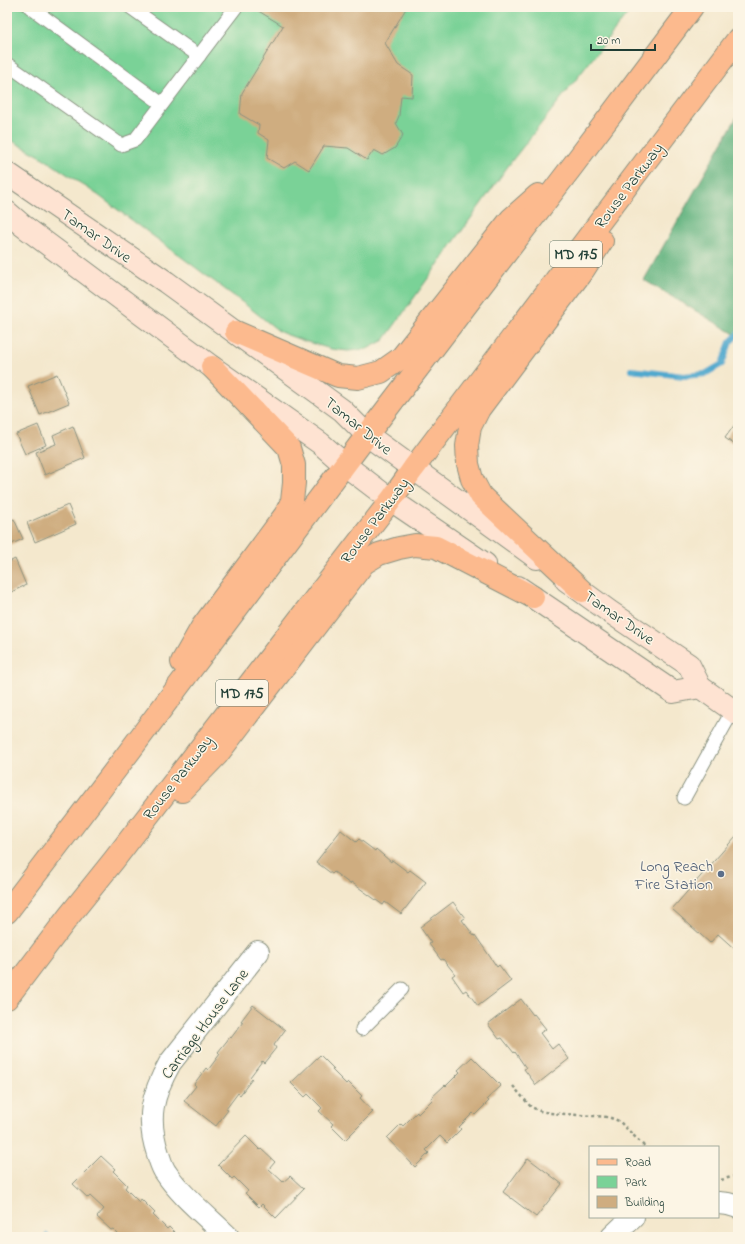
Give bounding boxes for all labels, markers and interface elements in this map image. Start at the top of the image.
scale bar [591,26,655,52]
text: 20 m [597,32,620,50]
street label: Rouse Parkway [589,138,670,234]
street label: Tamar Drive [56,204,137,270]
road number: MD 175 [550,241,602,267]
street label: Tamar Drive [319,392,398,462]
street label: Rouse Parkway [335,473,416,569]
street label: Tamar Drive [579,586,660,652]
road number: MD 175 [216,680,268,706]
street label: Rouse Parkway [138,730,220,826]
place label: Long Reach Fire Station [634,855,713,897]
marker: Long Reach Fire Station [716,869,726,879]
street label: Carriage House Lane [156,963,256,1084]
legend [589,1146,719,1218]
text: Road [625,1154,651,1172]
text: Park [625,1174,647,1192]
text: Building [624,1194,664,1213]

